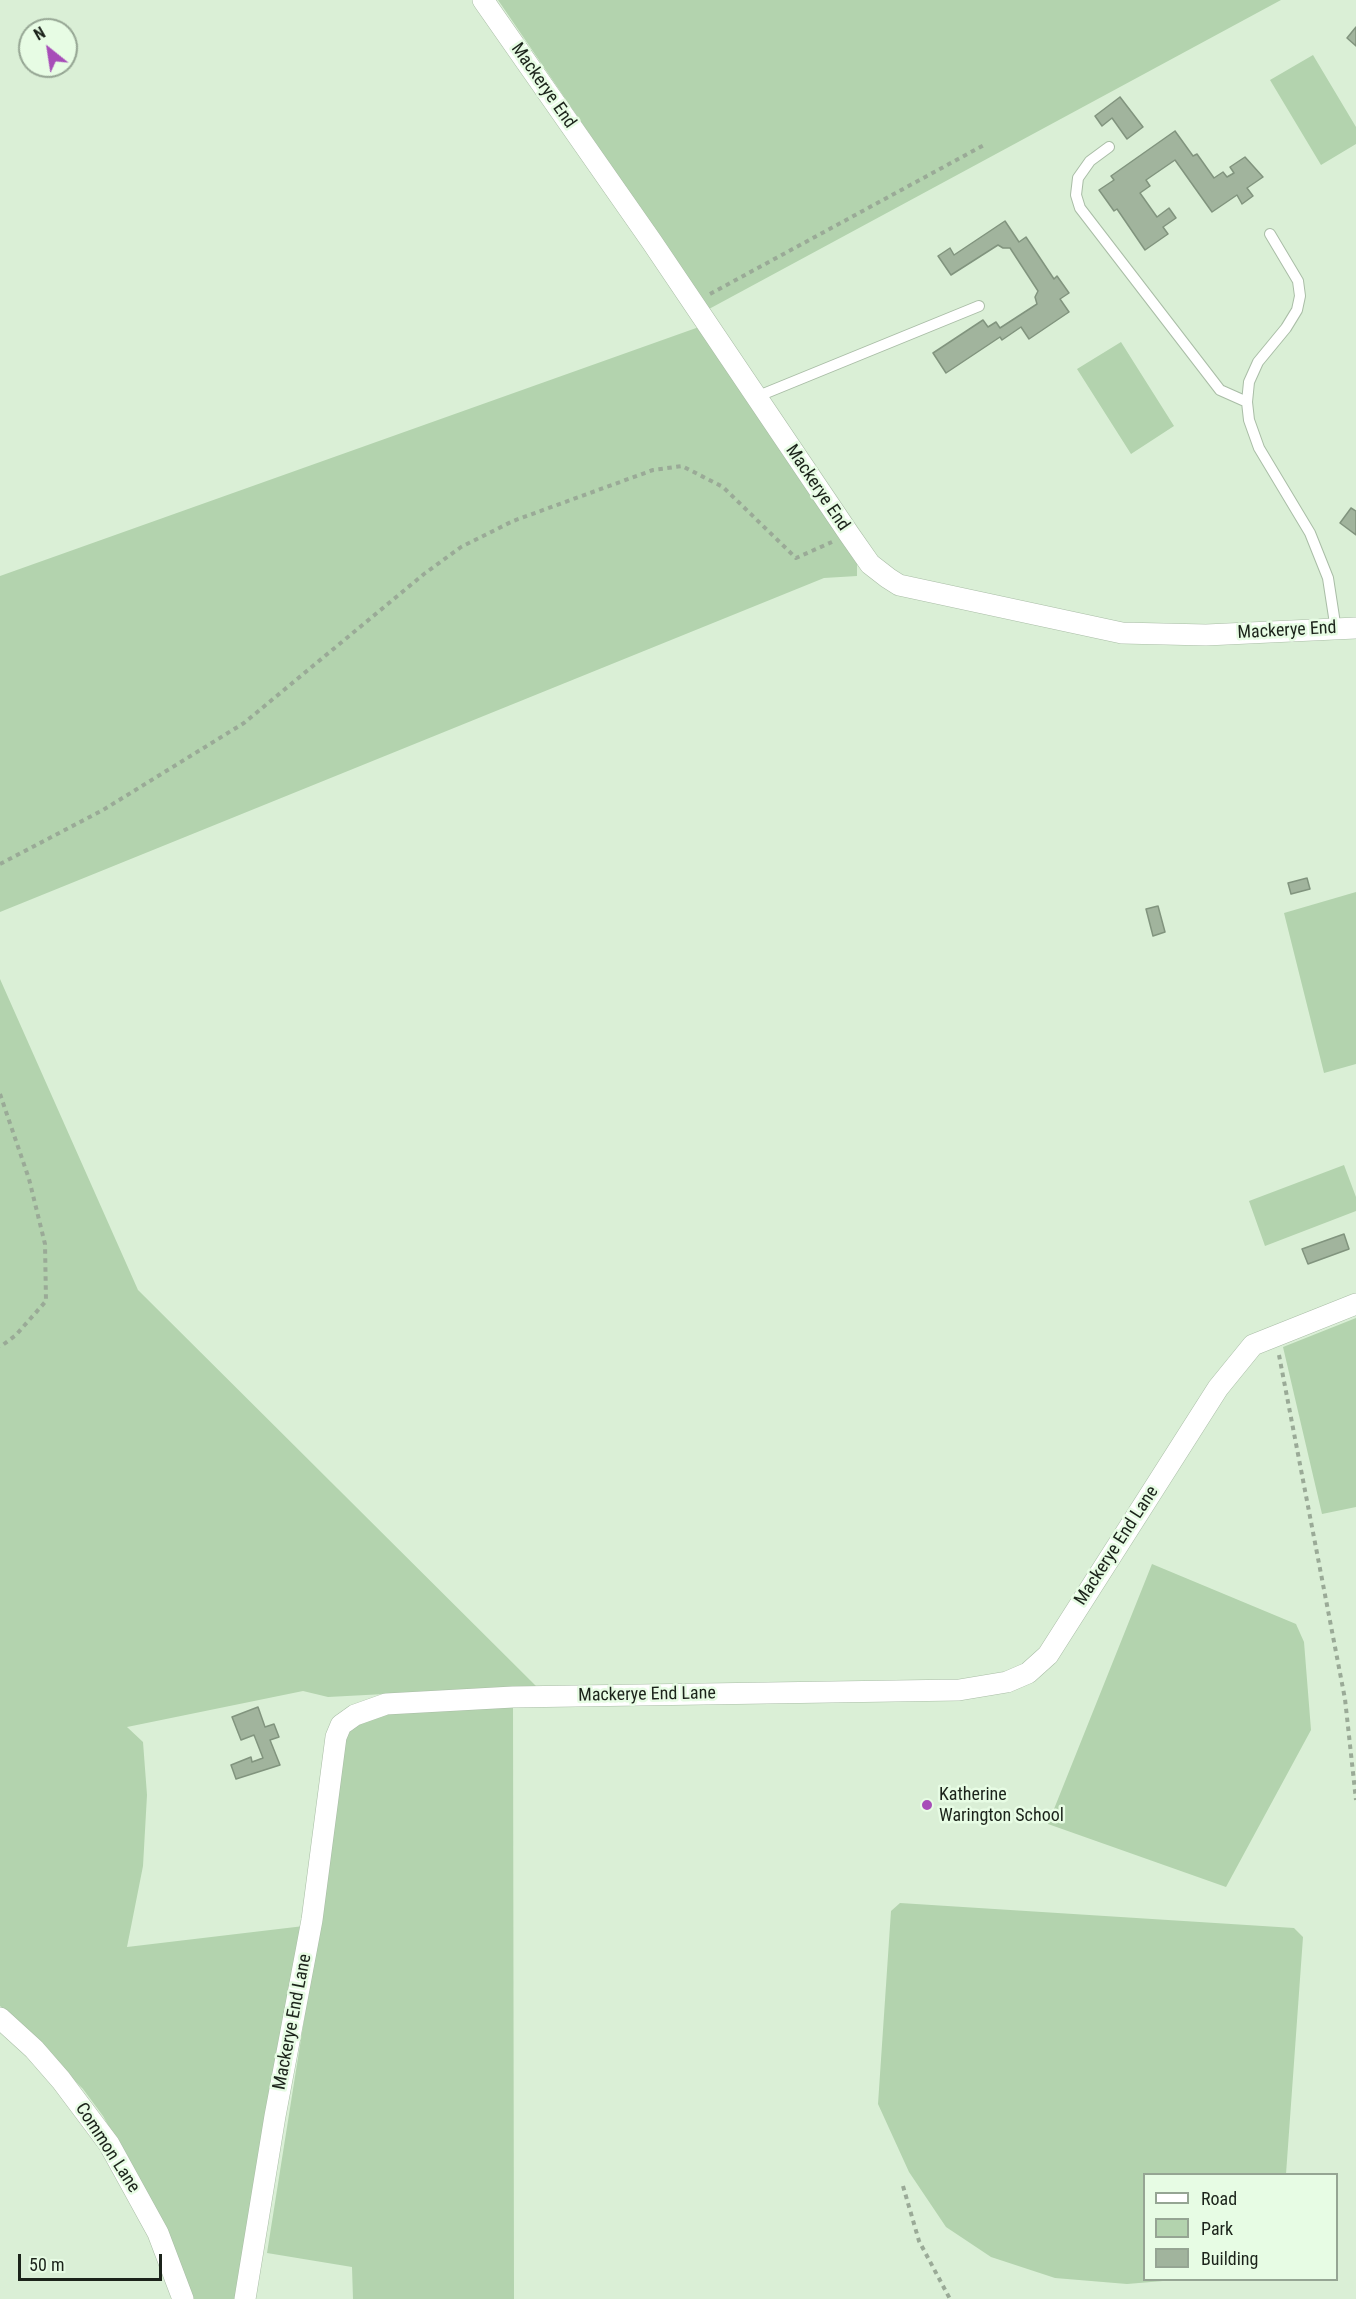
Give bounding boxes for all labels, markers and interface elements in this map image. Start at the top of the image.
north arrow [18,18,78,78]
text: N [31,23,49,44]
street label: Mackerye End [506,39,580,133]
street label: Mackerye End [780,441,854,535]
street label: Mackerye End [1237,618,1337,644]
street label: Mackerye End Lane [1070,1482,1164,1610]
street label: Mackerye End Lane [578,1683,716,1707]
place label: Katherine Warington School [939,1784,1064,1826]
marker: Katherine Warington School [920,1798,934,1812]
street label: Mackerye End Lane [269,1952,317,2092]
street label: Common Lane [70,2099,144,2197]
legend [1143,2173,1338,2281]
text: Road [1201,2188,1237,2209]
text: Park [1201,2218,1233,2239]
scale bar [21,2242,165,2280]
text: Building [1201,2248,1258,2269]
text: 50 m [29,2254,64,2275]

